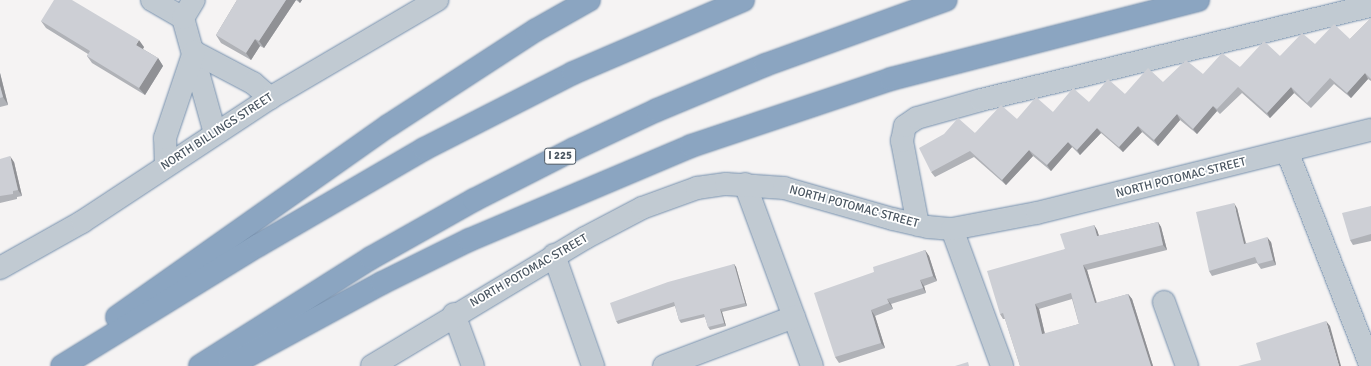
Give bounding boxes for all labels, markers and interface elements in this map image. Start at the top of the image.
street label: NORTH BILLINGS STREET [158,90,276,174]
road number: I 225 [544,147,576,165]
street label: NORTH POTOMAC STREET [1115,155,1247,201]
street label: NORTH POTOMAC STREET [788,183,920,231]
street label: NORTH POTOMAC STREET [468,231,590,311]

